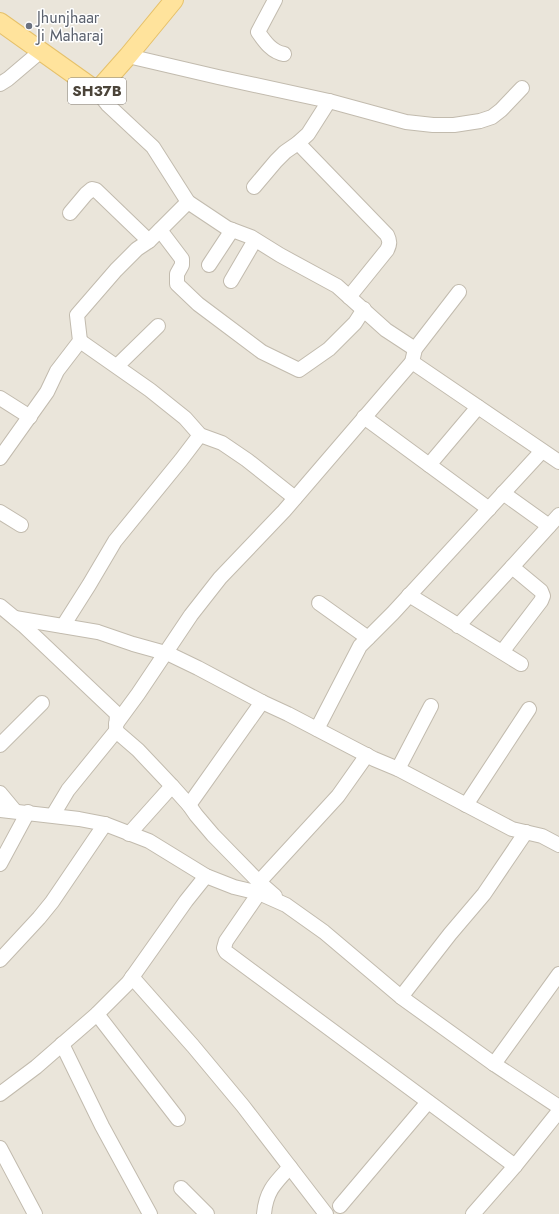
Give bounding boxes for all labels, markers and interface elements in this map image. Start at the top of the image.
place label: Jhunjhaar Ji Maharaj [35,6,104,47]
marker: Jhunjhaar Ji Maharaj [24,21,34,31]
road number: SH37B [68,78,126,104]

